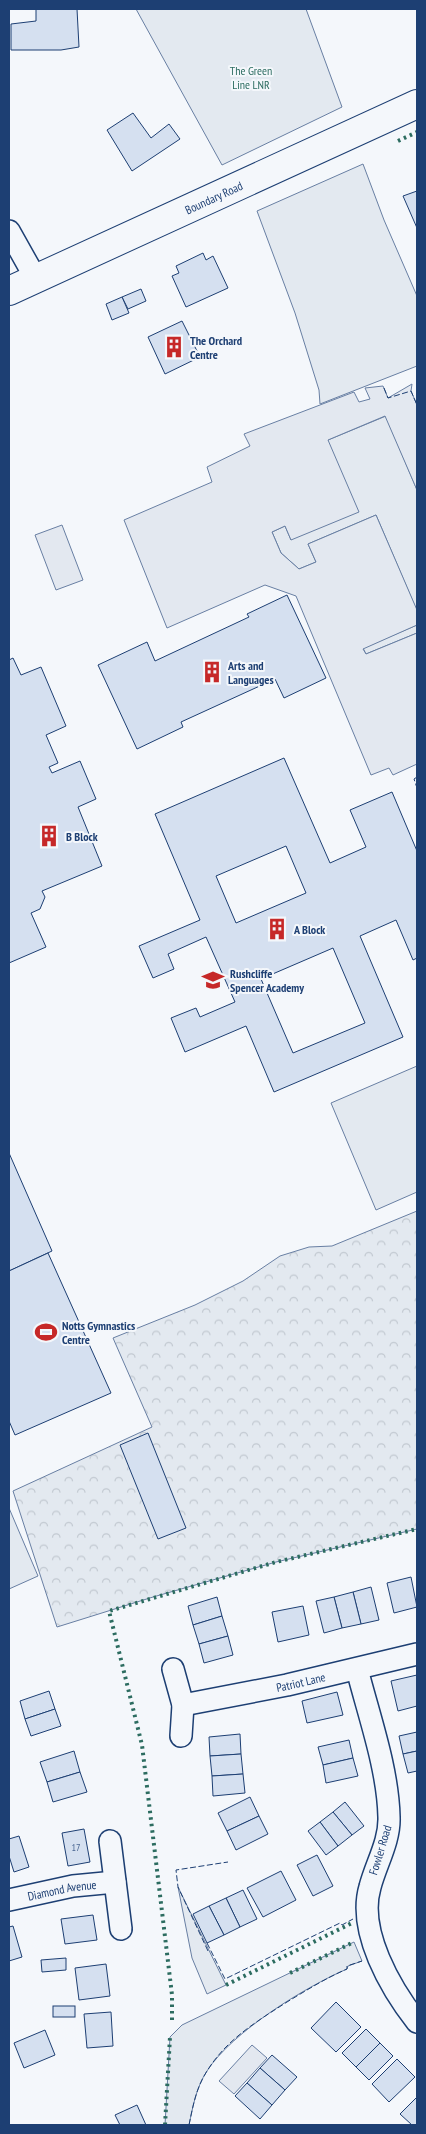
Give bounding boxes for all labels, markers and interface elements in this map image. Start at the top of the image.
park label: The Green Line LNR [230,63,272,92]
street label: Boundary Road [182,178,245,217]
place label: The Orchard Centre [190,333,242,362]
building icon: The Orchard Centre [161,334,187,360]
place label: Arts and Languages [227,658,274,687]
building icon: Arts and Languages [199,659,225,685]
building icon: B Block [36,823,62,849]
place label: B Block [66,829,98,844]
building icon: A Block [264,916,290,942]
place label: A Block [293,922,325,937]
place label: Rushcliffe Spencer Academy [230,966,304,995]
school or university icon: Rushcliffe Spencer Academy [200,967,226,993]
place label: Notts Gymnastics Centre [62,1318,135,1347]
sports icon: Notts Gymnastics Centre [33,1319,59,1345]
street label: Patriot Lane [275,1669,327,1694]
street label: Fowler Road [365,1823,395,1877]
house number: 17 [72,1841,81,1854]
street label: Diamond Avenue [26,1876,97,1903]

